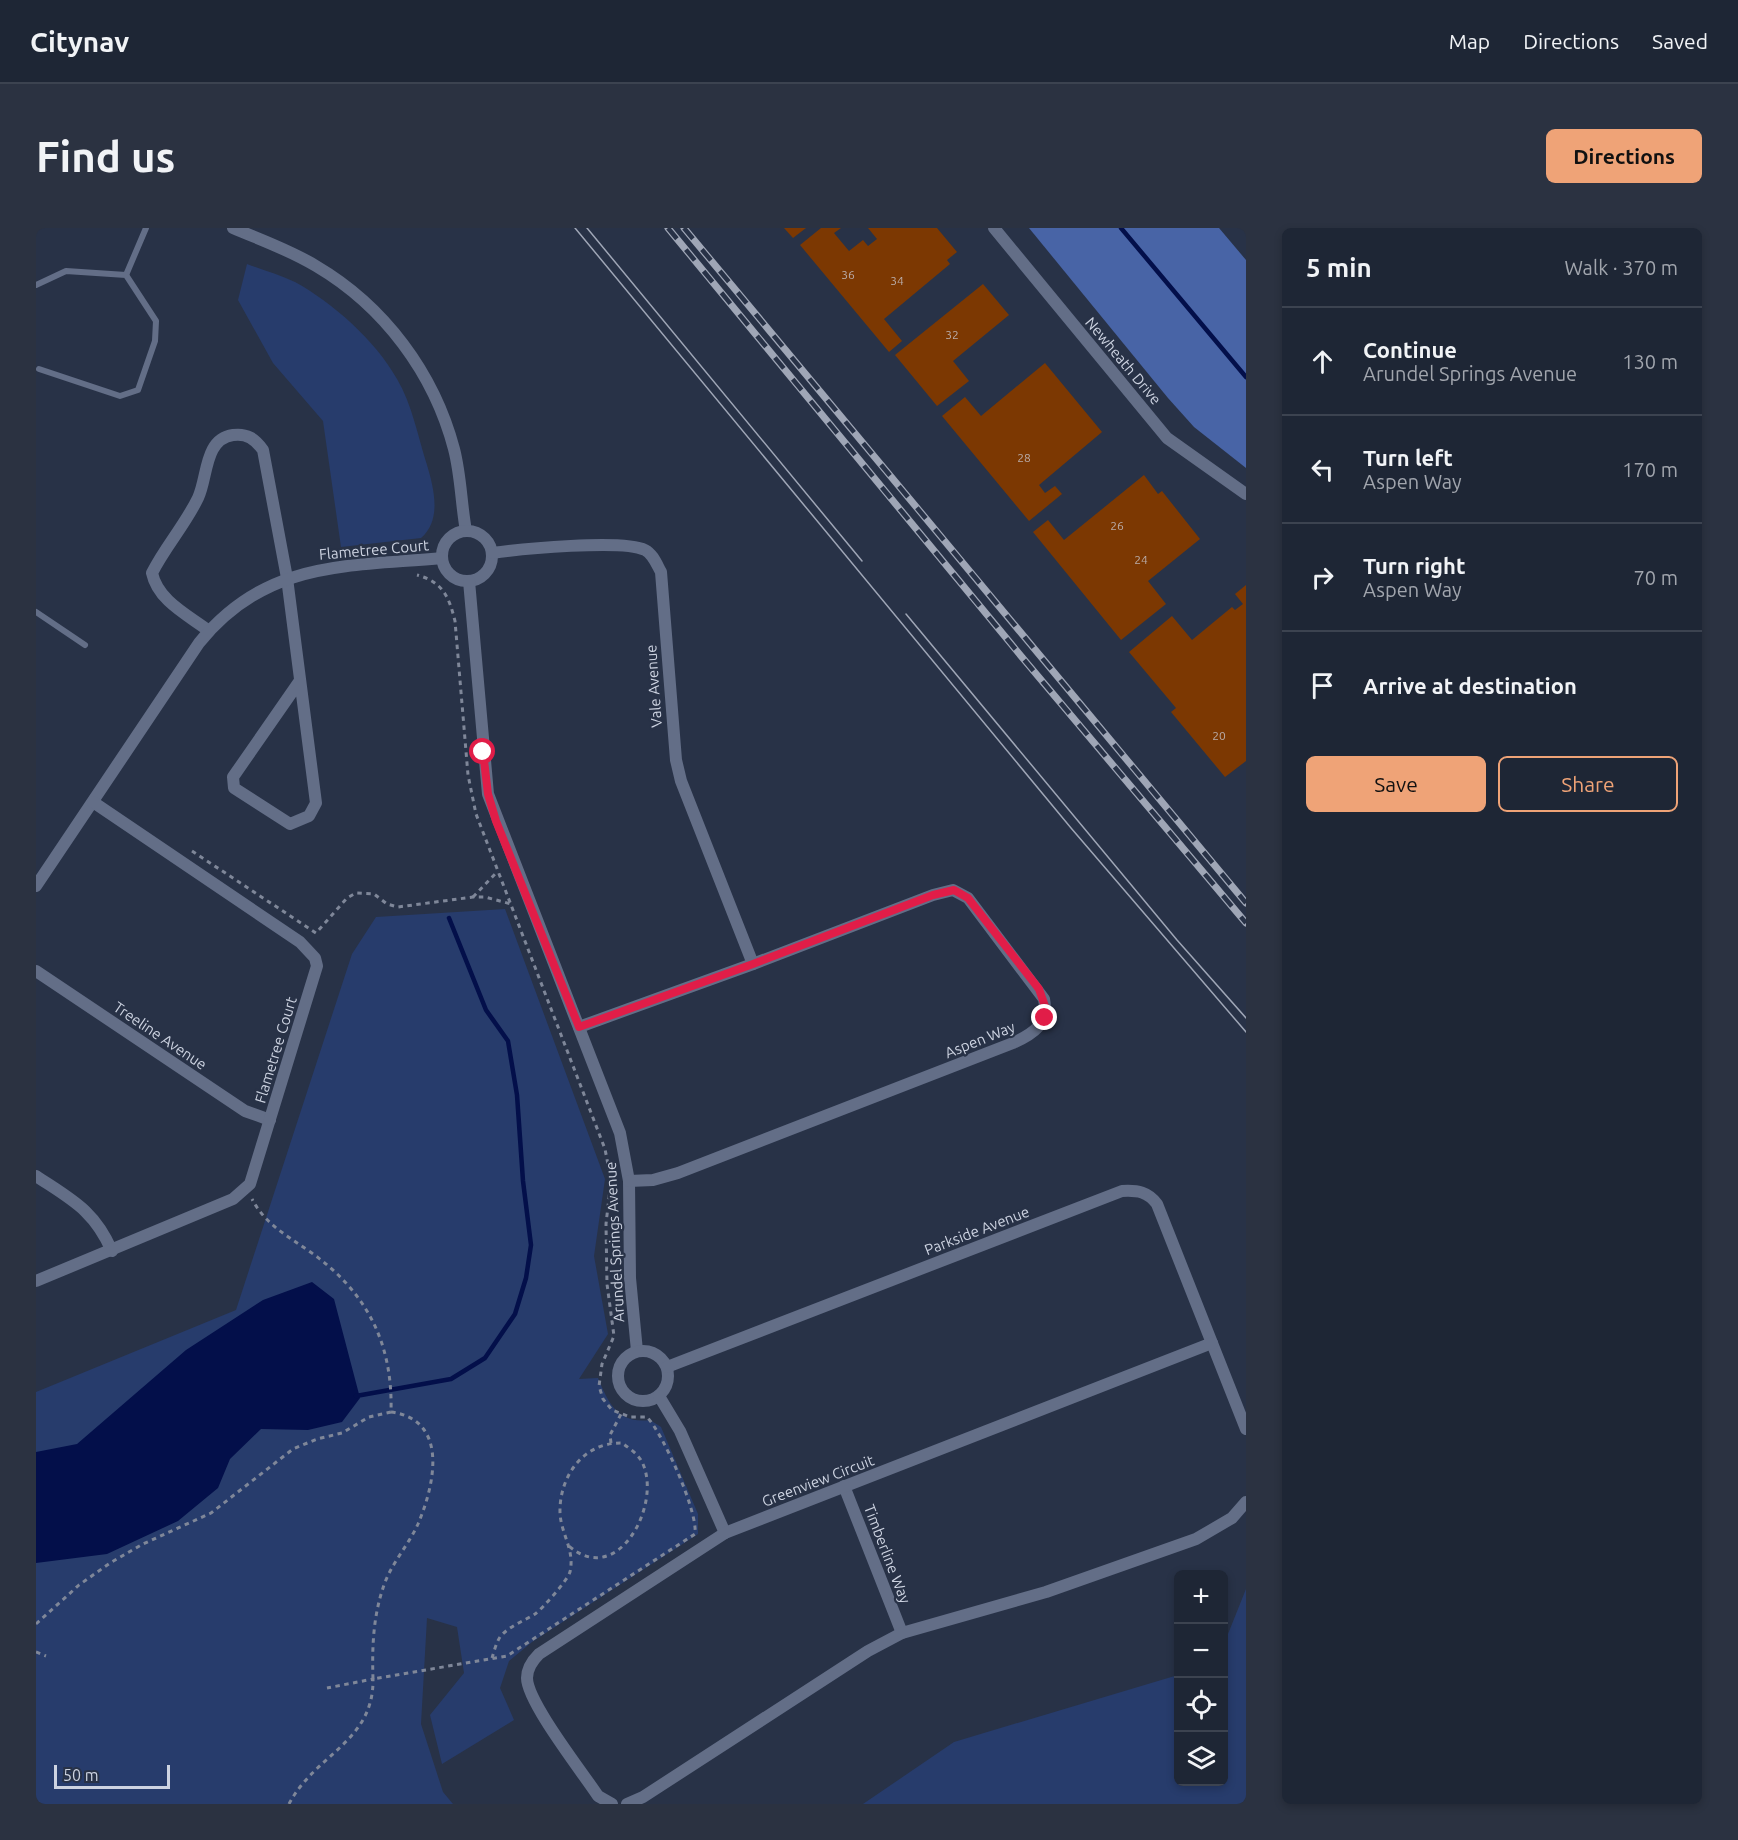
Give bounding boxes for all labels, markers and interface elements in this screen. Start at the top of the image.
text: Citynav [30,26,129,57]
text: Map [1449,29,1490,53]
text: Directions [1523,29,1619,53]
text: Saved [1652,29,1708,53]
button: Directions [1546,129,1702,183]
text: Find us [36,133,175,180]
text: 5 min [1306,253,1372,282]
text: Walk · 370 m [1565,256,1678,279]
house number: 36 [841,268,855,281]
house number: 34 [890,274,904,287]
street label: Newheath Drive [1082,314,1165,408]
house number: 32 [945,328,959,341]
text: Continue [1363,337,1457,362]
icon: ahead [1306,345,1339,378]
text: 130 m [1622,350,1678,373]
text: Arundel Springs Avenue [1363,362,1577,385]
text: Turn left [1363,445,1453,470]
house number: 28 [1017,451,1031,464]
icon: left [1306,453,1339,486]
text: 170 m [1622,458,1678,481]
text: Aspen Way [1363,470,1462,493]
house number: 26 [1110,519,1124,532]
street label: Flametree Court [318,536,430,563]
house number: 24 [1134,553,1148,566]
text: Turn right [1363,553,1465,578]
icon: right [1306,561,1339,594]
text: 70 m [1634,566,1678,589]
text: Aspen Way [1363,578,1462,601]
street label: Vale Avenue [642,644,665,728]
icon: arrive [1306,669,1339,702]
text: Arrive at destination [1363,673,1577,698]
house number: 20 [1212,729,1226,742]
route start [469,738,495,764]
button: Save [1306,756,1486,812]
button: Share [1498,756,1678,812]
street label: Flametree Court [251,994,300,1105]
street label: Treeline Avenue [111,998,210,1073]
route end [1031,1004,1057,1030]
street label: Aspen Way [942,1018,1017,1061]
street label: Arundel Springs Avenue [602,1161,627,1323]
street label: Parkside Avenue [922,1203,1032,1258]
street label: Greenview Circuit [759,1451,876,1510]
street label: Timberline Way [861,1502,914,1606]
map controls [1174,1570,1228,1786]
button: + [1174,1570,1228,1624]
button: − [1174,1624,1228,1678]
button: locate [1174,1678,1228,1732]
button: layers [1174,1732,1228,1786]
scale bar [54,1762,170,1790]
text: 50 m [63,1766,99,1784]

